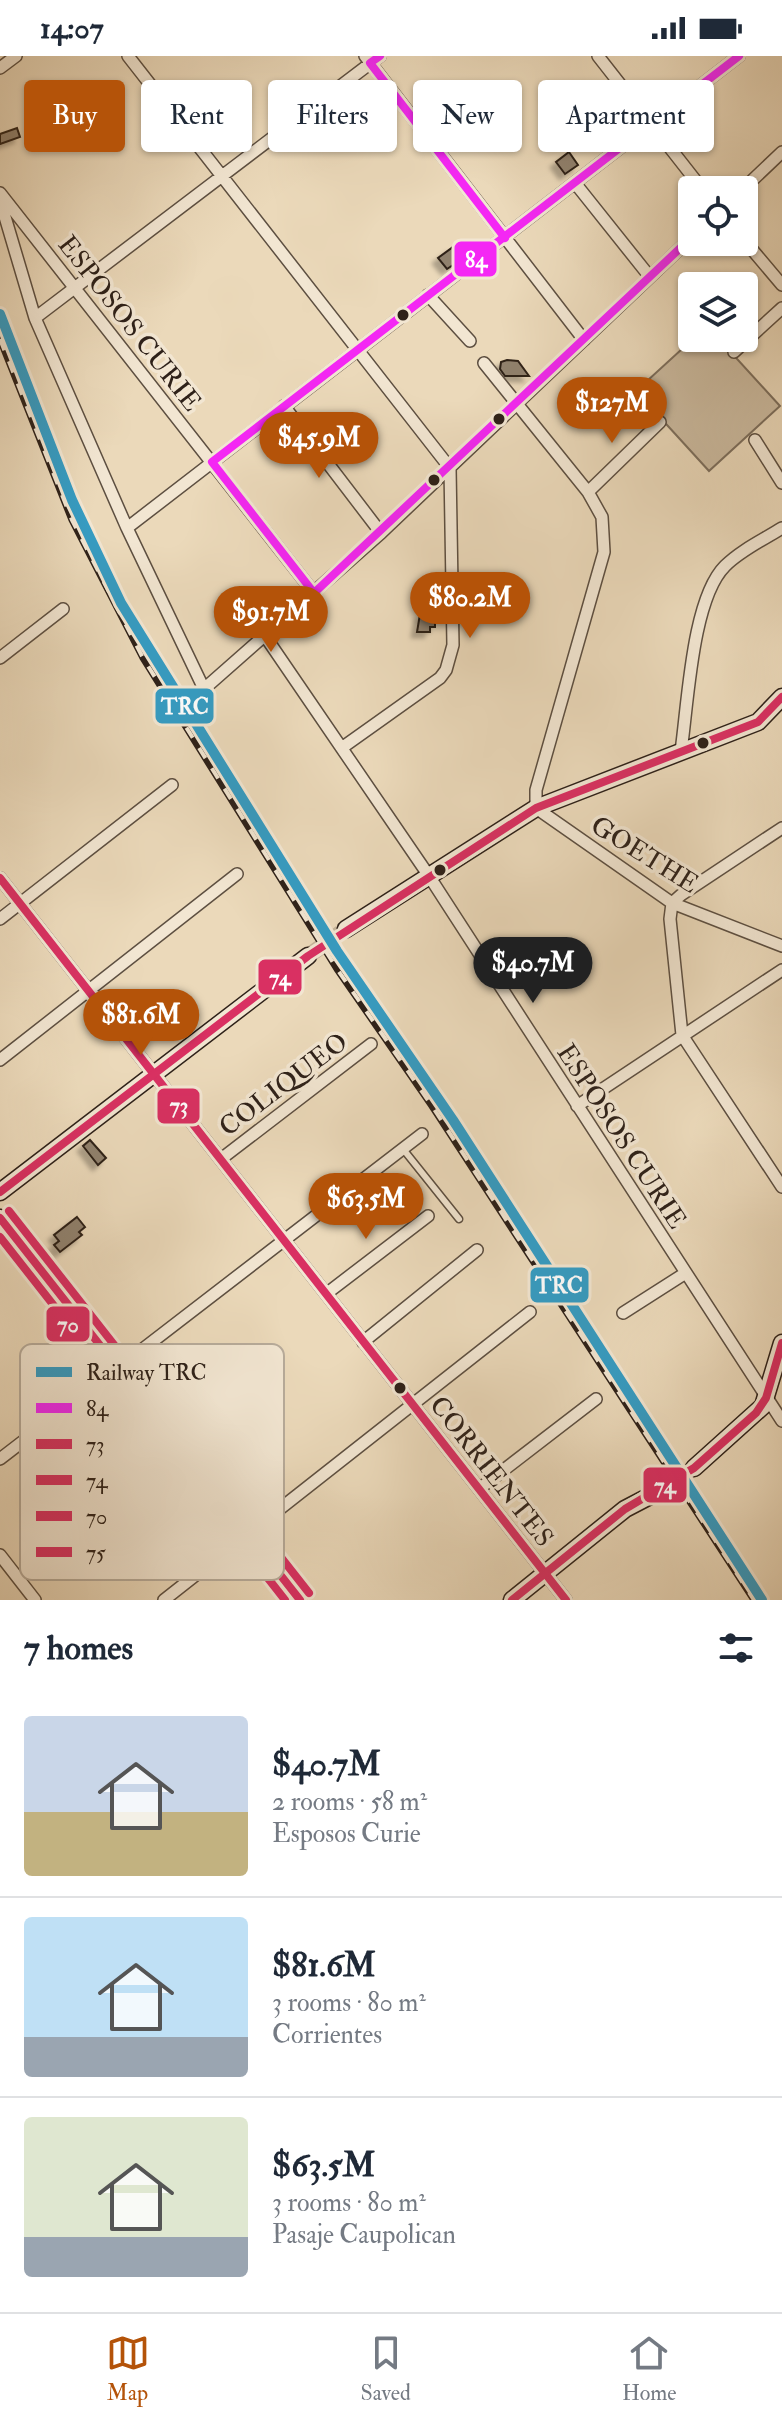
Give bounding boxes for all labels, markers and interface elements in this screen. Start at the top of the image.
text: 14:07 [40,10,103,47]
chip: Buy [24,80,125,152]
chip: Rent [141,80,252,152]
chip: Filters [268,80,397,152]
chip: New [413,80,522,152]
chip: Apartment [538,80,714,152]
map controls [678,176,758,352]
button: locate [678,176,758,256]
street label: ESPOSOS CURIE [51,230,208,418]
line badge: 84 [453,240,498,278]
text: 84 [465,246,489,274]
button: layers [678,272,758,352]
unlabelled marker [395,307,411,323]
pin: $127M [556,377,668,445]
text: $127M [575,387,649,419]
unlabelled marker [491,411,507,427]
pin: $45.9M [254,412,384,480]
text: $45.9M [277,422,361,454]
unlabelled marker [426,472,442,488]
pin: $80.2M [405,572,535,640]
text: $80.2M [428,582,512,614]
pin: $91.7M [206,586,336,654]
text: $91.7M [232,596,310,628]
line badge: TRC [154,687,215,725]
text: TRC [160,693,209,721]
unlabelled marker [695,735,711,751]
street label: GOETHE [585,809,704,900]
unlabelled marker [432,862,448,878]
pin: $40.7M [468,937,598,1005]
text: $40.7M [491,947,575,979]
line badge: 74 [257,958,303,996]
text: 74 [269,964,293,992]
pin: $81.6M [76,989,206,1057]
text: $81.6M [101,999,181,1031]
street label: COLIQUEO [213,1026,354,1143]
street label: ESPOSOS CURIE [550,1038,693,1235]
line badge: 73 [156,1087,201,1125]
text: 73 [170,1092,188,1120]
pin: $63.5M [301,1173,431,1241]
text: $63.5M [326,1183,406,1215]
line badge: TRC [529,1266,590,1304]
text: TRC [534,1272,583,1300]
line badge: 70 [45,1305,91,1343]
text: 70 [57,1311,79,1339]
legend [20,1344,284,1580]
text: Railway TRC [86,1359,207,1387]
unlabelled marker [392,1380,408,1396]
street label: CORRIENTES [422,1390,560,1553]
text: 84 [86,1395,109,1423]
text: 73 [86,1431,105,1459]
line badge: 74 [642,1466,688,1504]
text: 74 [86,1467,109,1495]
text: 74 [654,1472,678,1500]
text: 70 [86,1503,107,1531]
text: 75 [86,1539,106,1567]
icon: filters [714,1626,758,1670]
text: 7 homes [24,1627,133,1670]
text: $40.7M [272,1743,381,1786]
icon: home [88,1748,184,1844]
text: 2 rooms · 58 m² [272,1786,427,1818]
text: Esposos Curie [272,1818,421,1850]
text: $81.6M [272,1944,376,1987]
icon: home [88,1949,184,2045]
text: 3 rooms · 80 m² [272,1987,426,2019]
text: Corrientes [272,2019,382,2051]
text: $63.5M [272,2144,375,2187]
icon: home [88,2149,184,2245]
text: 3 rooms · 80 m² [272,2187,426,2219]
text: Pasaje Caupolican [272,2219,456,2251]
tab: Map [106,2331,150,2407]
tab: Saved [361,2331,411,2407]
tab: Home [622,2331,676,2407]

